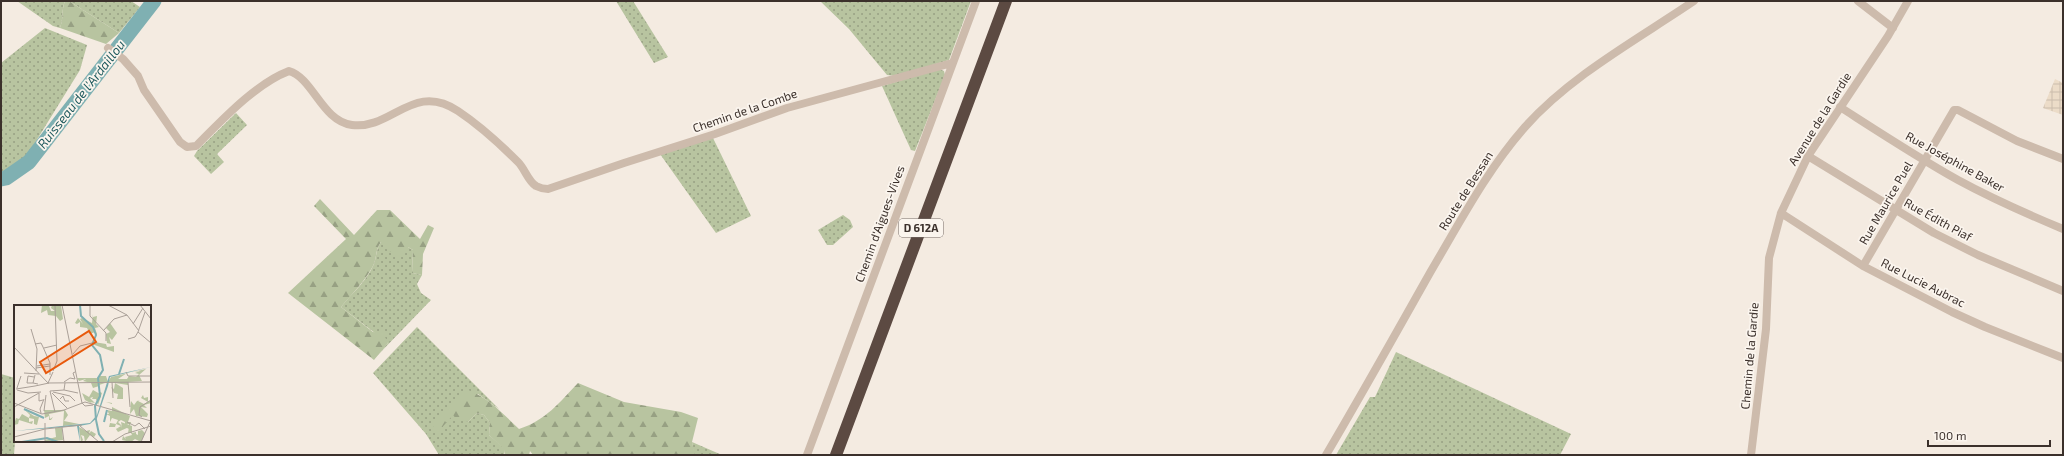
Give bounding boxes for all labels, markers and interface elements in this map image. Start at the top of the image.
water label: Ruisseau de l'Ardaillou [34,37,128,151]
street label: Avenue de la Gardie [1785,69,1853,167]
street label: Chemin de la Combe [691,86,799,135]
street label: Rue Joséphine Baker [1904,128,2007,194]
street label: Route de Bessan [1435,148,1495,232]
street label: Rue Maurice Puel [1856,158,1915,247]
street label: Chemin d'Aigues-Vives [851,163,907,284]
street label: Rue Édith Piaf [1902,195,1975,244]
road number: D 612A [899,219,943,237]
street label: Rue Lucie Aubrac [1879,255,1968,309]
street label: Chemin de la Gardie [1737,302,1761,410]
inset map [14,305,151,442]
scale bar [1928,422,2050,448]
text: 100 m [1934,428,1966,442]

